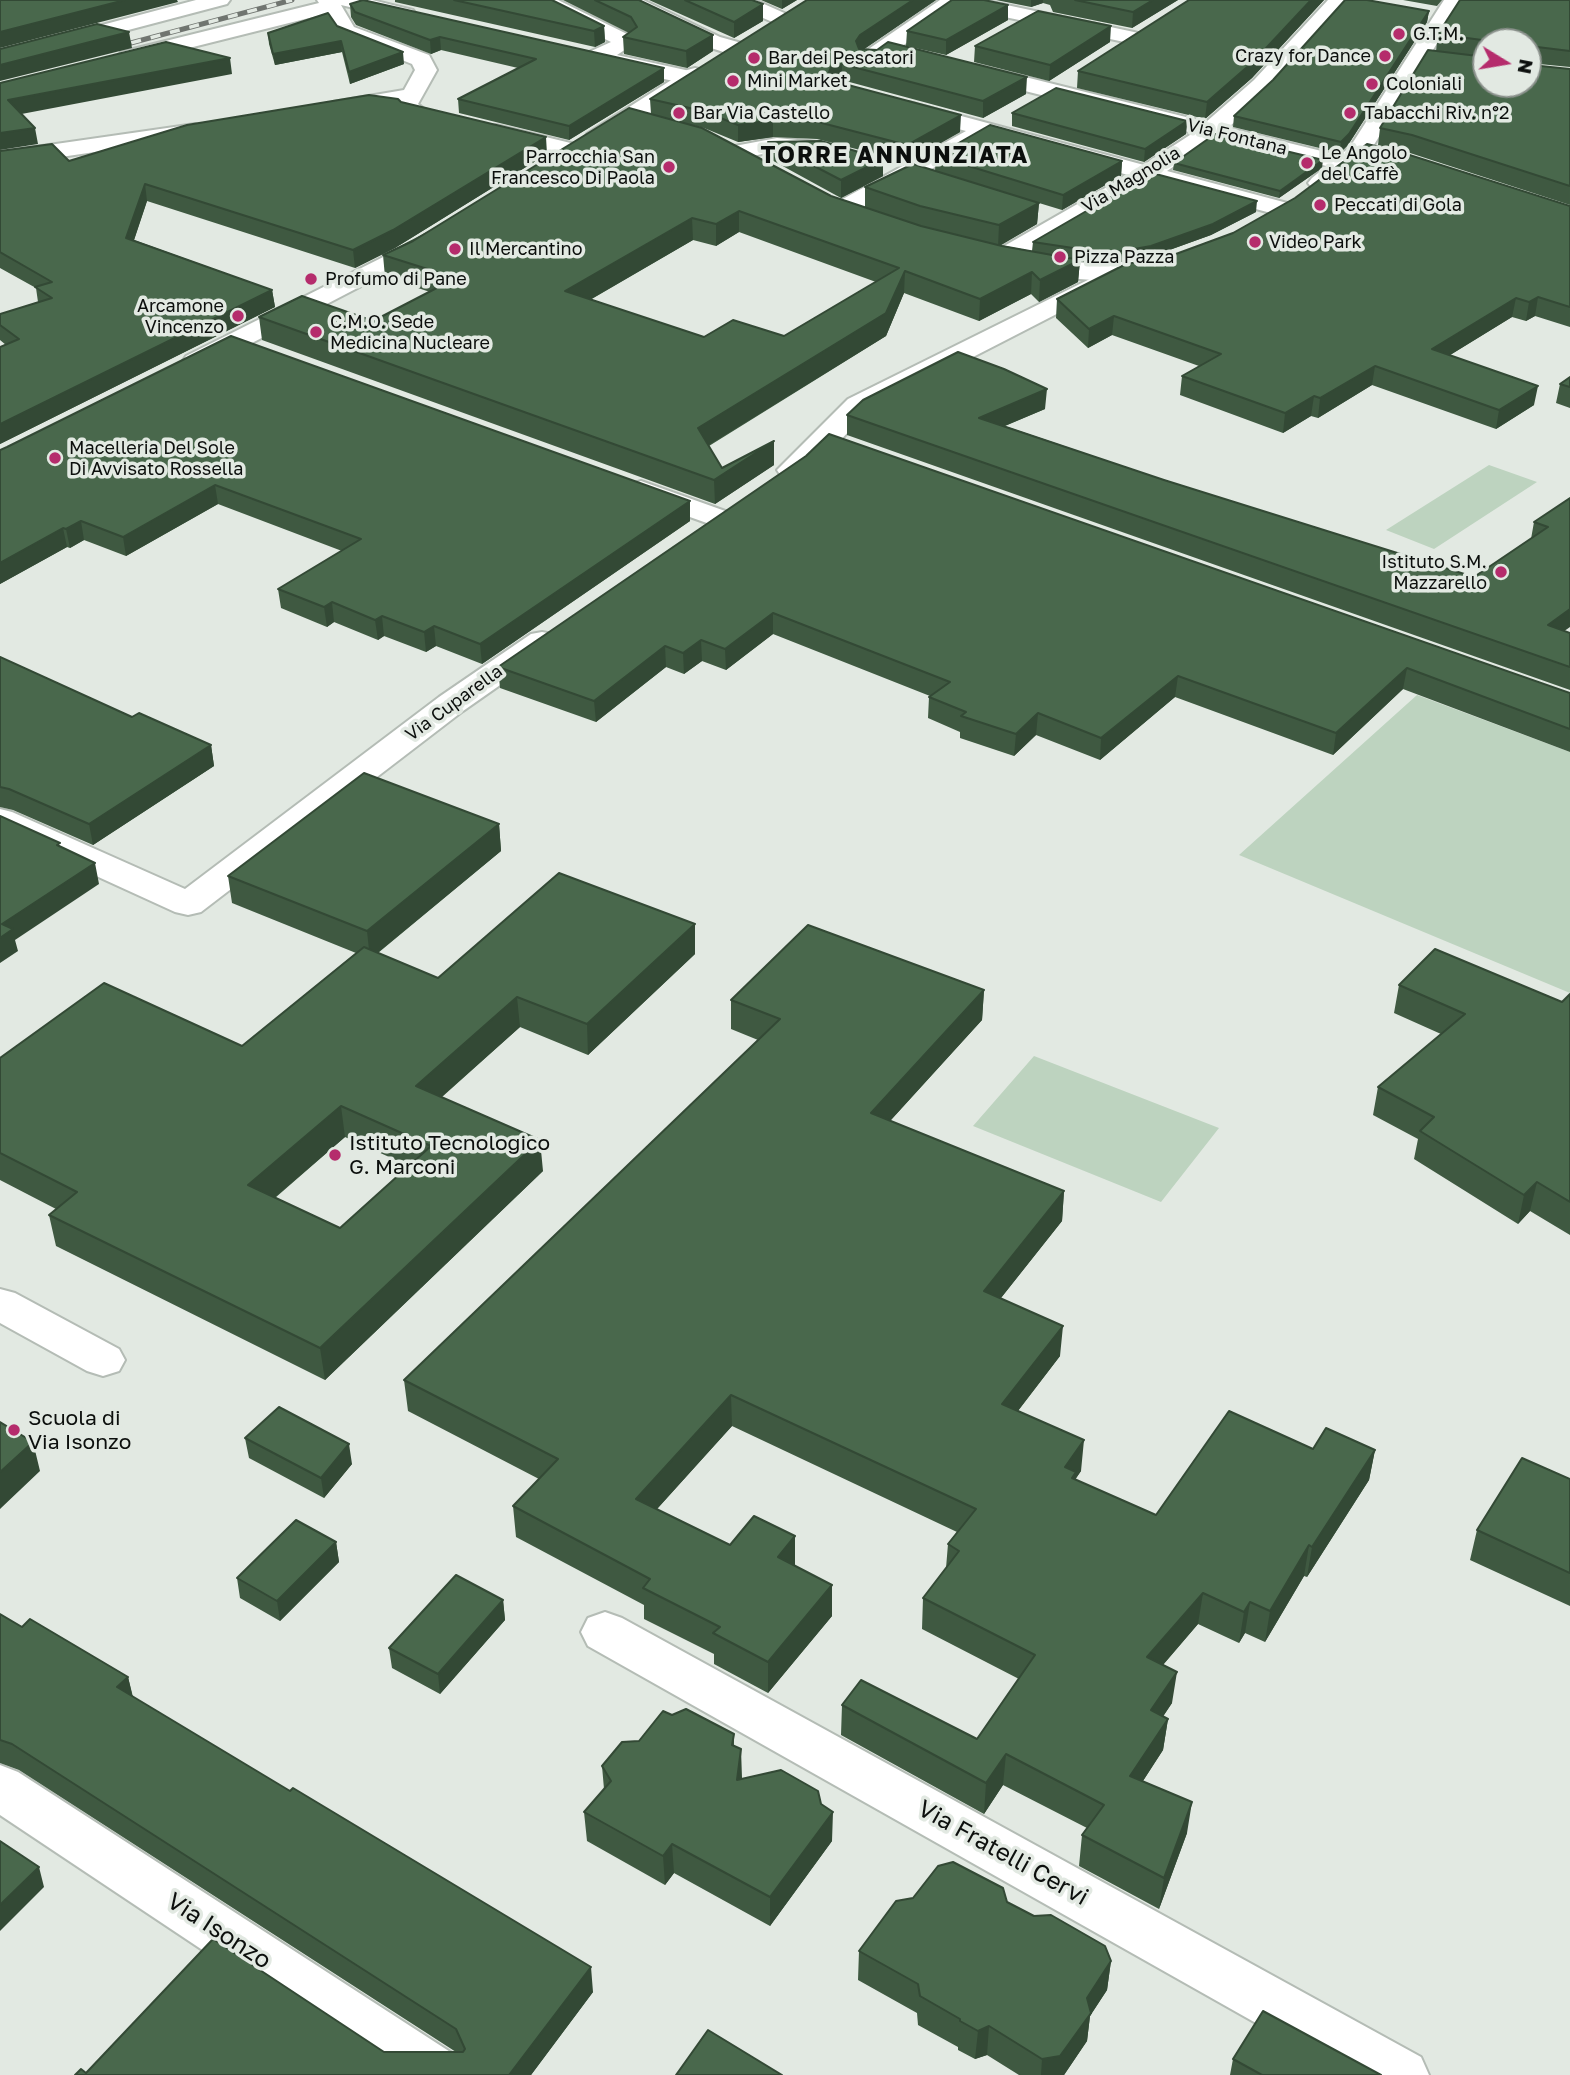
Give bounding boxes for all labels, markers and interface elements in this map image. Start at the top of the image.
place label: G.T.M. [1413,23,1464,45]
marker: G.T.M. [1391,26,1407,42]
north arrow [1472,28,1542,98]
place label: Crazy for Dance [1235,45,1371,67]
place label: Bar dei Pescatori [768,47,914,69]
marker: Crazy for Dance [1377,48,1393,64]
marker: Bar dei Pescatori [746,50,762,66]
text: N [1513,57,1539,76]
place label: Mini Market [747,70,848,92]
marker: Mini Market [725,73,741,89]
place label: Coloniali [1386,73,1462,95]
marker: Coloniali [1364,76,1380,92]
place label: Bar Via Castello [693,102,830,124]
place label: Tabacchi Riv. n°2 [1364,102,1509,124]
marker: Bar Via Castello [671,105,687,121]
marker: Tabacchi Riv. n°2 [1342,105,1358,121]
street label: Via Fontana [1185,114,1289,160]
district label: TORRE ANNUNZIATA [763,142,1027,170]
street label: Via Magnolia [1078,142,1184,218]
place label: Le Angolo del Caffè [1321,142,1407,184]
place label: Parrocchia San Francesco Di Paola [491,146,655,188]
marker: Le Angolo del Caffè [1299,155,1315,171]
marker: Parrocchia San Francesco Di Paola [661,159,677,175]
place label: Peccati di Gola [1334,194,1462,216]
marker: Peccati di Gola [1312,197,1328,213]
place label: Video Park [1269,231,1362,253]
marker: Video Park [1247,234,1263,250]
place label: Il Mercantino [469,238,582,260]
marker: Il Mercantino [447,241,463,257]
place label: Pizza Pazza [1074,246,1174,268]
marker: Pizza Pazza [1052,249,1068,265]
place label: Profumo di Pane [325,268,467,290]
marker: Profumo di Pane [303,271,319,287]
place label: Arcamone Vincenzo [137,295,224,338]
marker: Arcamone Vincenzo [230,308,246,324]
place label: C.M.O. Sede Medicina Nucleare [330,311,490,354]
marker: C.M.O. Sede Medicina Nucleare [308,324,324,340]
place label: Macelleria Del Sole Di Avvisato Rossella [69,437,244,480]
marker: Macelleria Del Sole Di Avvisato Rossella [47,450,63,466]
place label: Istituto S.M. Mazzarello [1382,551,1487,594]
marker: Istituto S.M. Mazzarello [1493,564,1509,580]
street label: Via Cuparella [401,660,507,746]
place label: Istituto Tecnologico G. Marconi [349,1130,550,1180]
marker: Istituto Tecnologico G. Marconi [327,1147,343,1163]
place label: Scuola di Via Isonzo [28,1405,131,1455]
marker: Scuola di Via Isonzo [6,1422,22,1438]
street label: Via Fratelli Cervi [913,1794,1093,1912]
street label: Via Isonzo [162,1887,276,1975]

